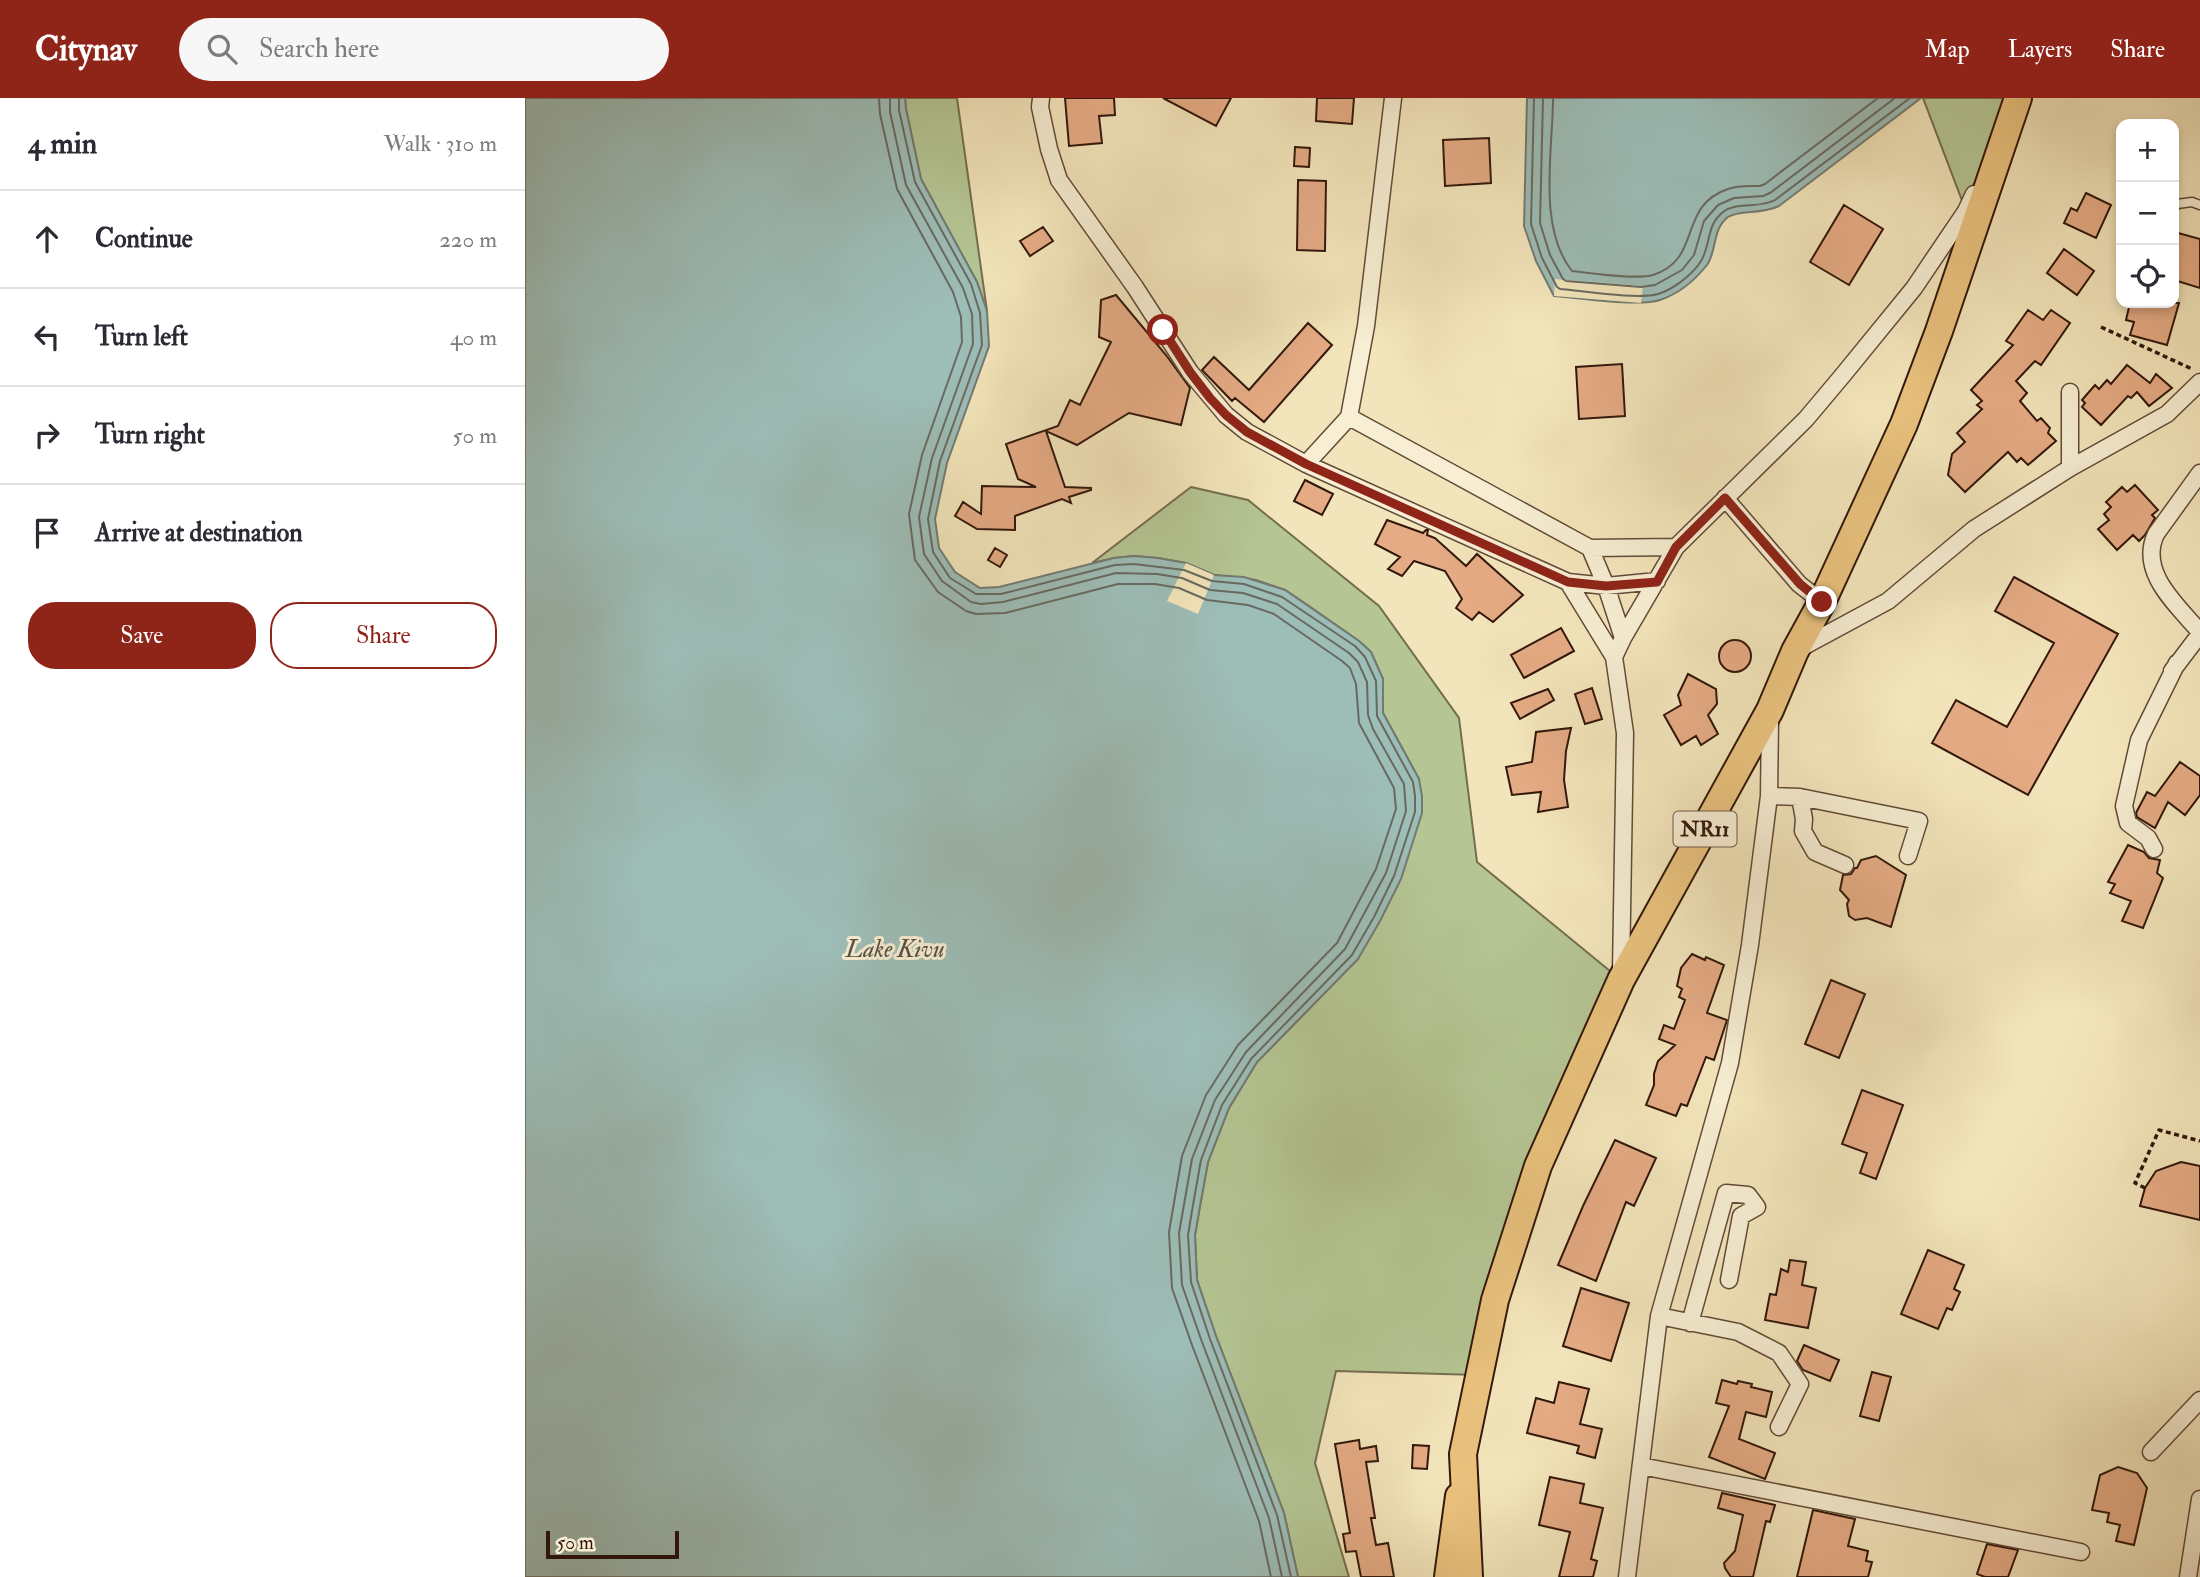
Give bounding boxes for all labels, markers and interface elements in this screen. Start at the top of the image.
search box [179,18,669,81]
text: Citynav [35,29,137,70]
icon: search [203,30,241,68]
text: Search here [259,33,379,65]
text: Map [1925,34,1970,65]
text: Layers [2008,34,2072,65]
text: Share [2110,34,2165,65]
map controls [2116,119,2179,308]
button: + [2116,119,2179,182]
text: 4 min [28,125,97,162]
text: Walk · 310 m [384,129,497,158]
button: − [2116,182,2179,245]
icon: ahead [28,220,66,258]
text: Continue [95,223,193,255]
text: 220 m [439,225,497,254]
button: locate [2116,245,2179,308]
route start [1147,314,1178,345]
icon: left [28,318,66,356]
text: Turn left [95,321,188,353]
text: 40 m [450,323,497,352]
icon: right [28,416,66,454]
text: Turn right [95,419,205,451]
text: 50 m [453,421,497,450]
icon: arrive [28,514,66,552]
text: Arrive at destination [95,517,303,549]
route end [1806,586,1837,617]
button: Save [28,602,256,669]
button: Share [270,602,497,669]
road number: NR11 [1673,812,1737,846]
water label: Lake Kivu [845,934,944,965]
scale bar [546,1528,679,1560]
text: 50 m [557,1531,594,1555]

